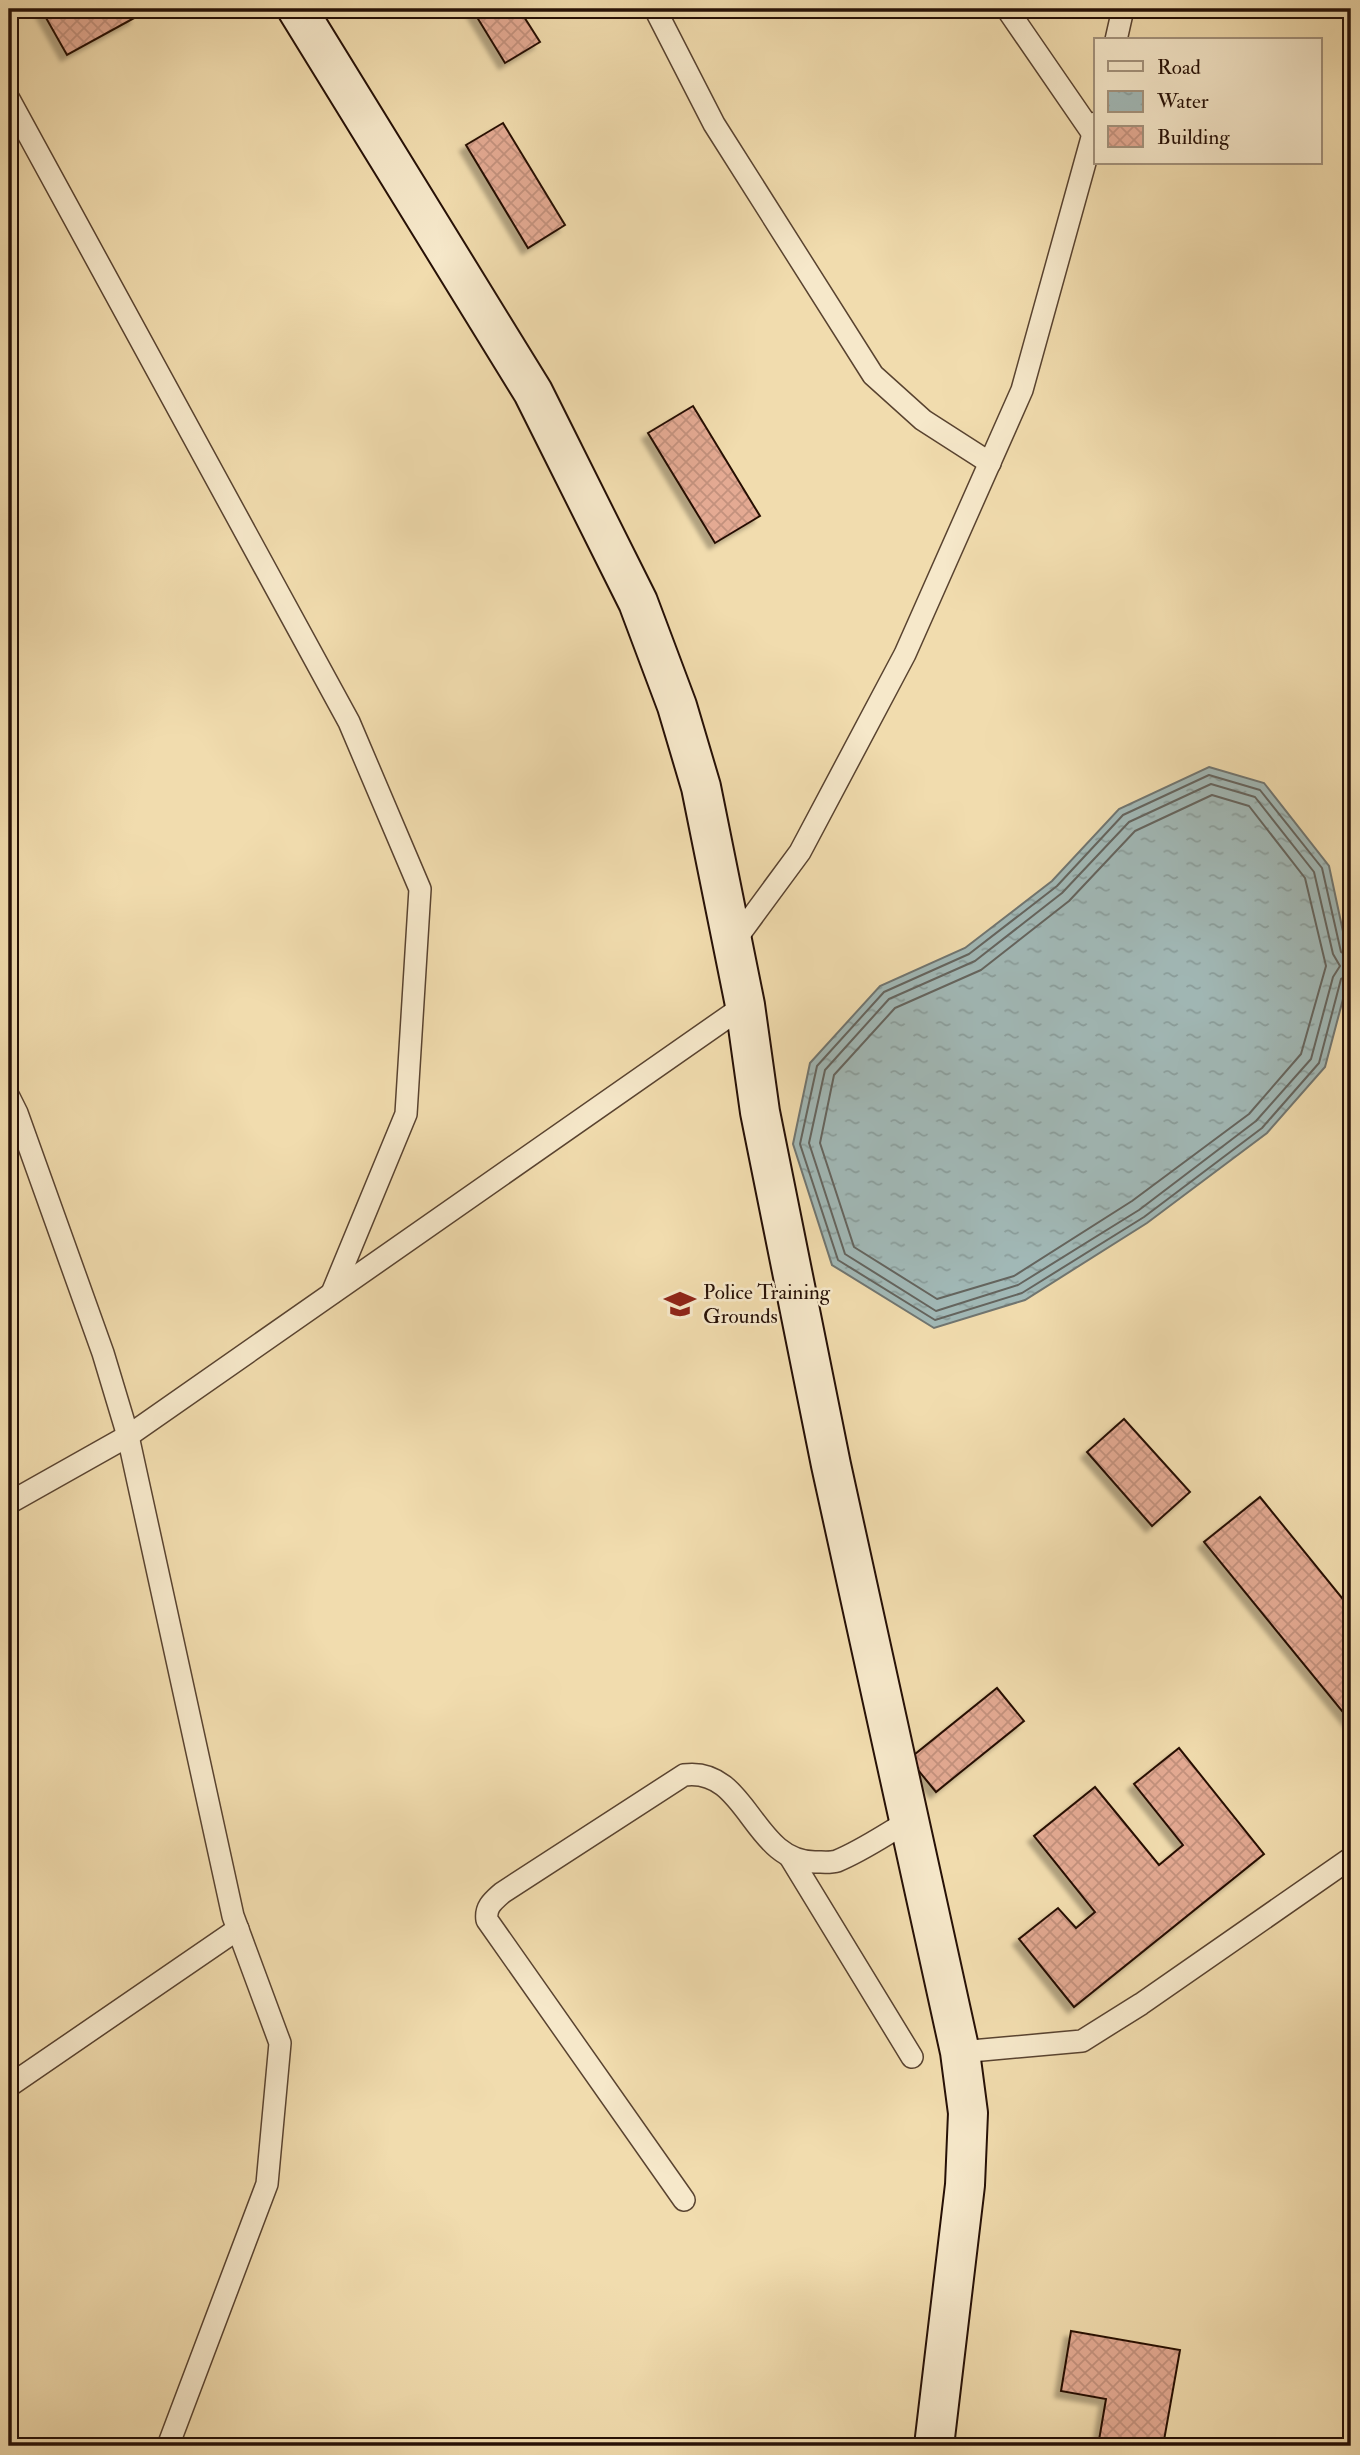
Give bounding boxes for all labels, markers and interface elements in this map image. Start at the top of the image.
legend [1094,38,1322,164]
text: Road [1157,54,1202,81]
text: Water [1156,88,1209,115]
text: Building [1157,124,1230,151]
place label: Police Training Grounds [703,1279,831,1330]
school or university icon: Police Training Grounds [663,1287,697,1321]

